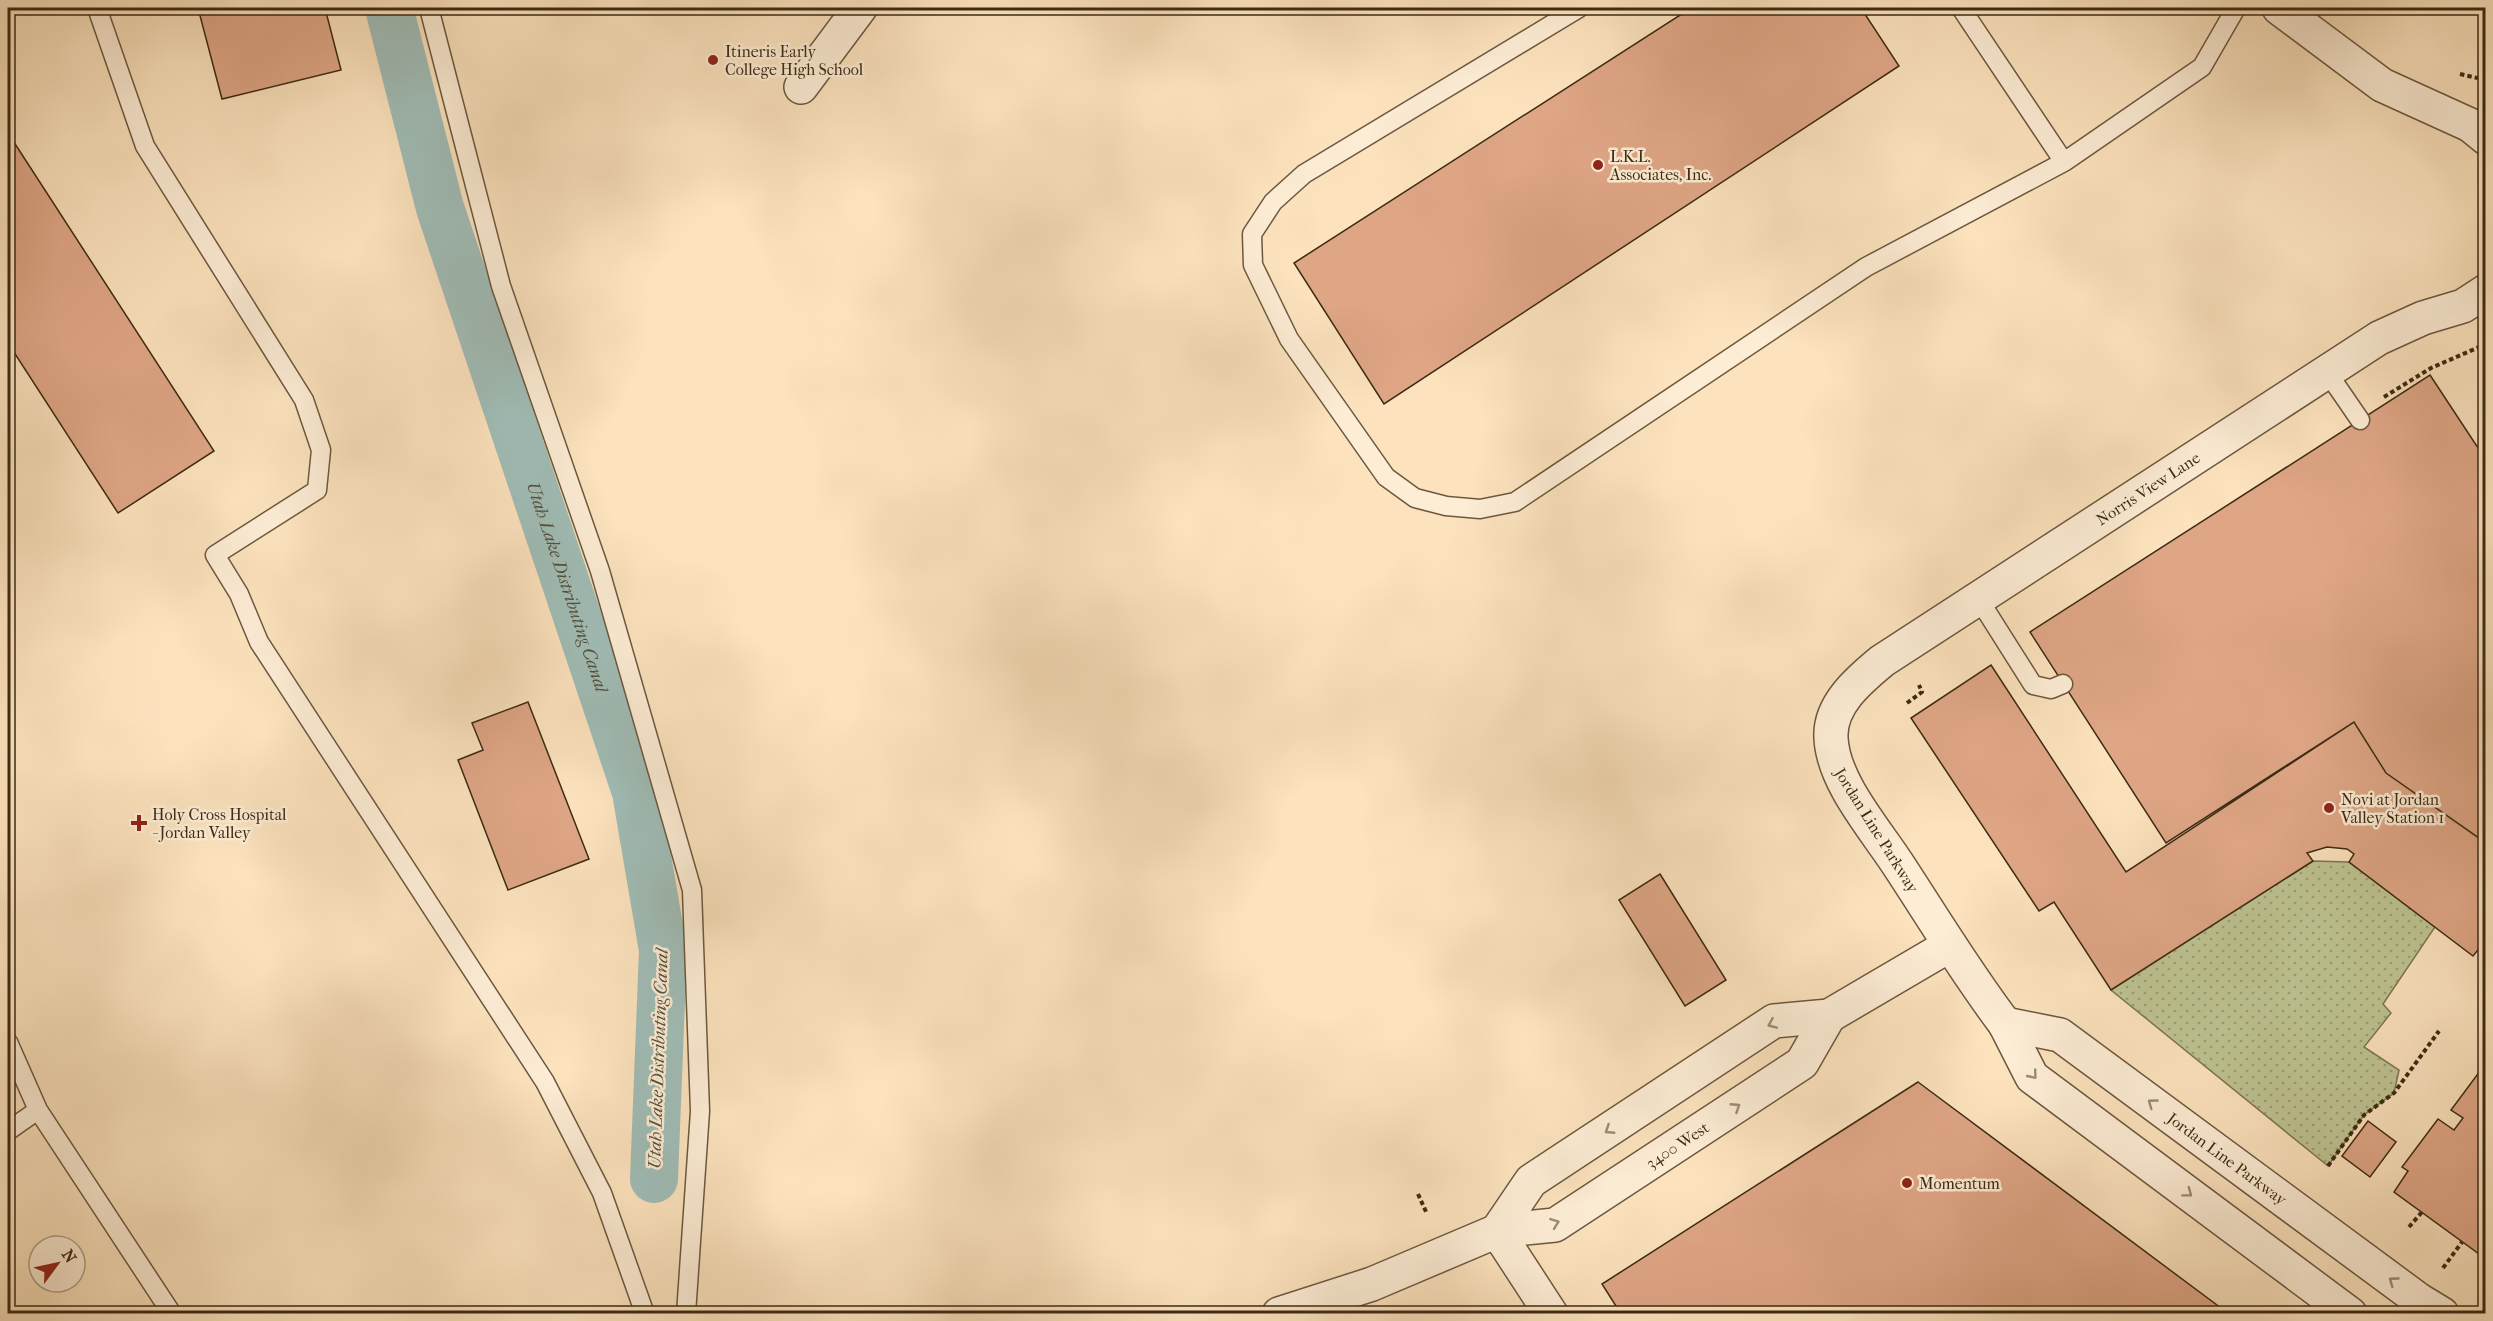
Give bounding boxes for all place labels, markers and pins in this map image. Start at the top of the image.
place label: Itineris Early College High School [725,42,864,79]
marker: Itineris Early College High School [706,53,720,67]
place label: L.K.L. Associates, Inc. [1609,147,1711,184]
marker: L.K.L. Associates, Inc. [1591,158,1605,172]
place label: Novi at Jordan Valley Station 1 [2340,790,2444,827]
marker: Novi at Jordan Valley Station 1 [2322,801,2336,815]
place label: Holy Cross Hospital - Jordan Valley [152,805,287,842]
marker: Holy Cross Hospital - Jordan Valley [130,814,148,832]
place label: Momentum [1919,1174,2001,1193]
marker: Momentum [1900,1176,1914,1190]

